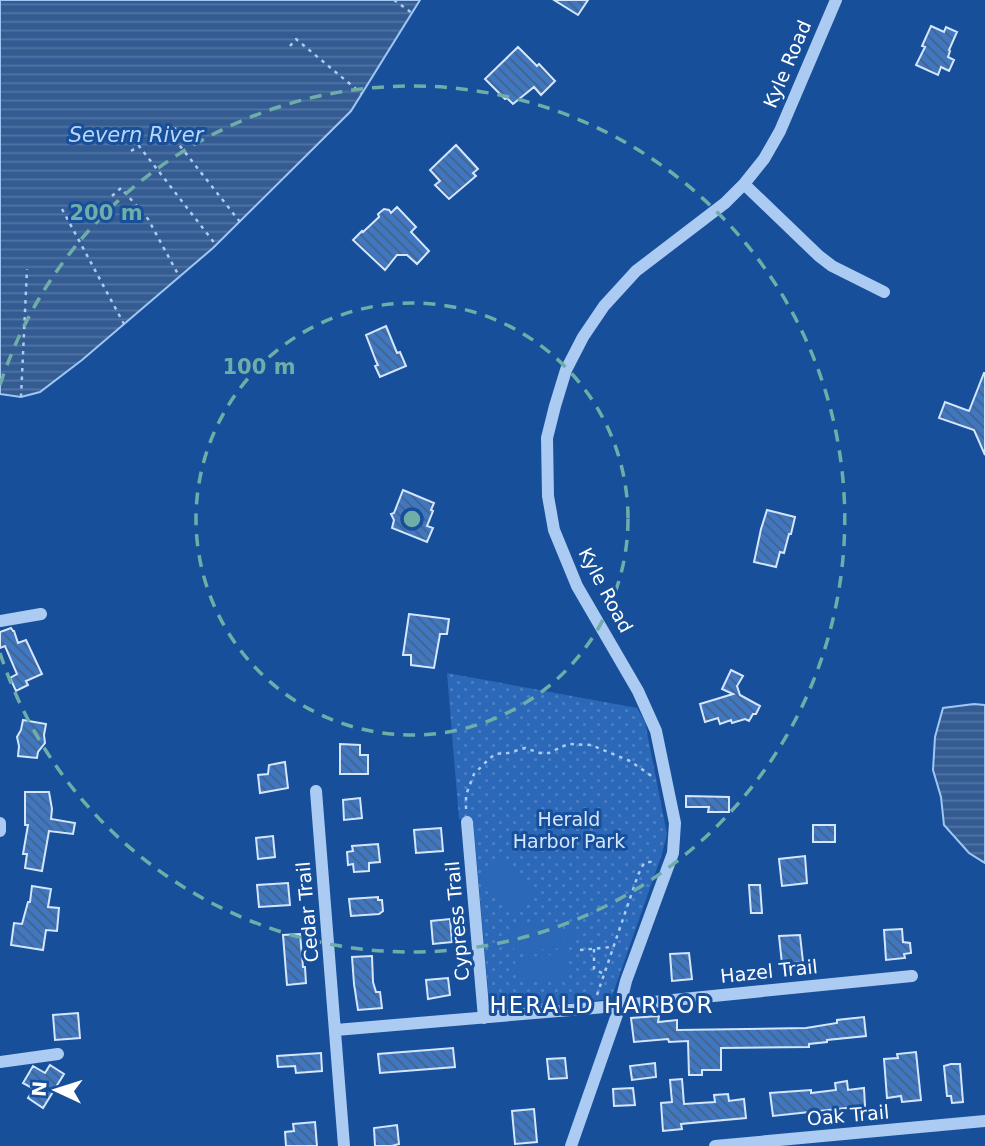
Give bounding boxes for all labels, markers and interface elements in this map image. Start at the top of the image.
street label: Kyle Road [759,17,815,111]
water label: Severn River [69,123,205,147]
text: 200 m [69,201,143,225]
text: 100 m [222,355,296,379]
centre of rings [400,507,424,531]
street label: Kyle Road [574,544,638,636]
park label: Herald Harbor Park [513,808,625,852]
street label: Cypress Trail [441,860,473,982]
street label: Cedar Trail [292,861,322,963]
street label: Hazel Trail [719,955,819,987]
district label: HERALD HARBOR [490,992,714,1018]
north arrow [21,1055,91,1125]
text: N [28,1080,51,1098]
street label: Oak Trail [806,1100,890,1130]

